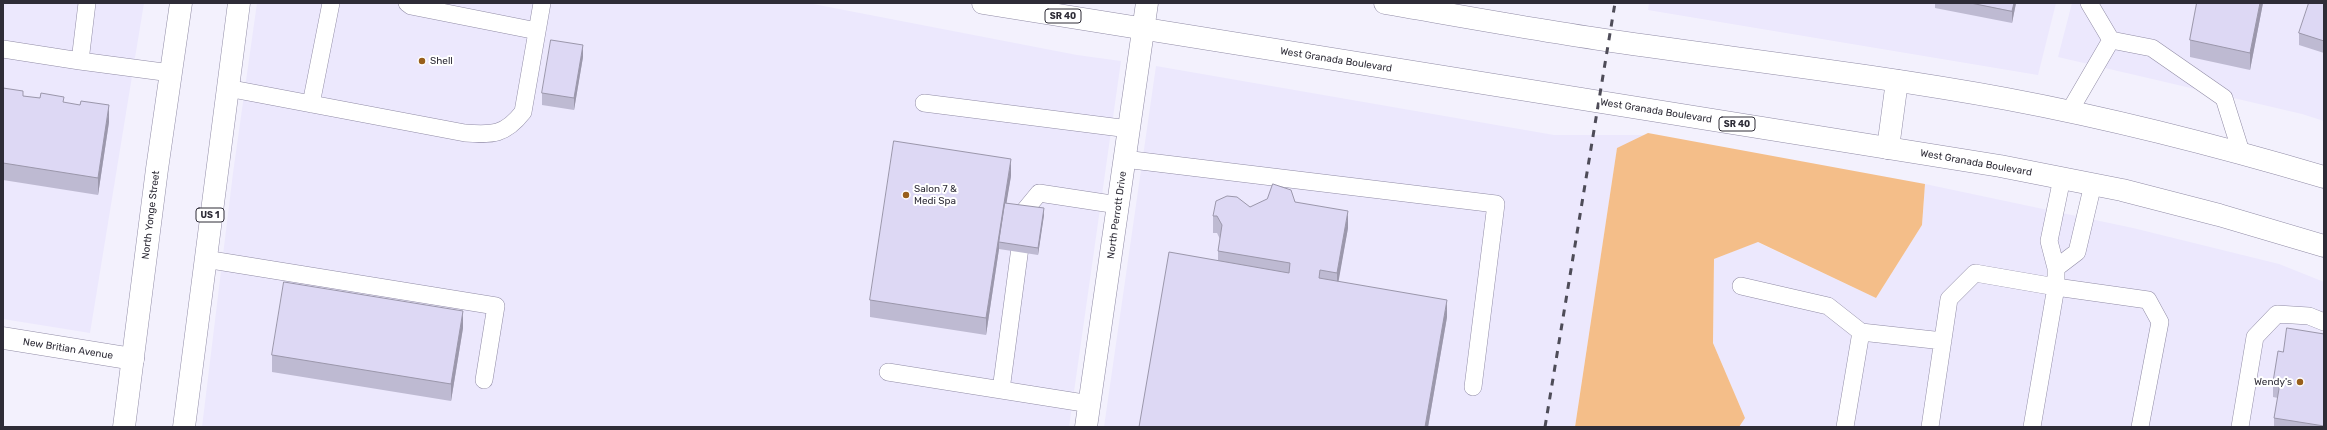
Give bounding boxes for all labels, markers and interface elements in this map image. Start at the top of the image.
road number: SR 40 [1045,9,1081,23]
street label: West Granada Boulevard [1279,45,1393,75]
place label: Shell [430,55,453,67]
marker: Shell [417,56,427,66]
street label: West Granada Boulevard [1599,96,1713,126]
road number: SR 40 [1719,117,1755,131]
street label: West Granada Boulevard [1919,147,2033,179]
street label: North Yonge Street [140,170,162,260]
street label: North Perrott Drive [1105,170,1129,260]
place label: Salon 7 & Medi Spa [914,183,957,206]
marker: Salon 7 & Medi Spa [901,190,911,200]
road number: US 1 [196,208,224,222]
street label: New Britian Avenue [22,336,114,362]
place label: Wendy's [2254,376,2292,388]
marker: Wendy's [2295,377,2305,387]

